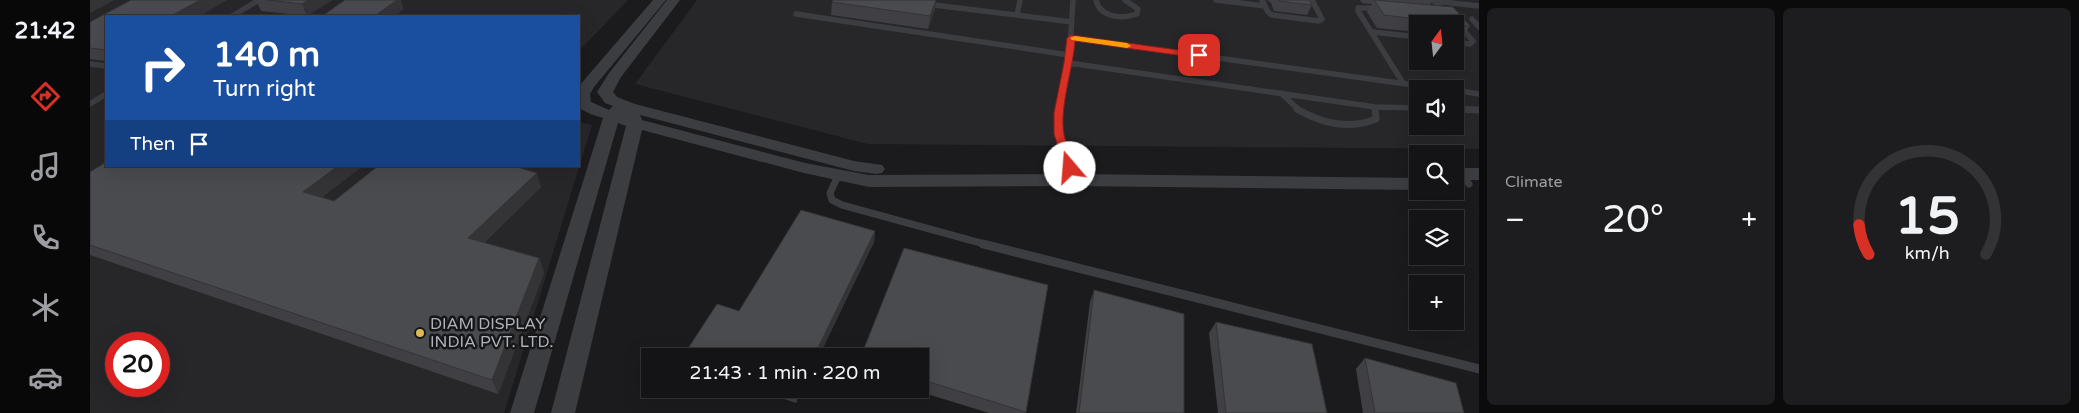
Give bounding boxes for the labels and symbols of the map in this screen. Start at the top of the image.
north arrow [1409,15,1464,70]
pin [1178,34,1220,76]
position arrow [1043,141,1095,193]
place label: DIAM DISPLAY INDIA PVT. LTD. [430,314,553,352]
marker: DIAM DISPLAY INDIA PVT. LTD. [414,327,426,339]
speed limit sign: 20 [105,332,170,397]

